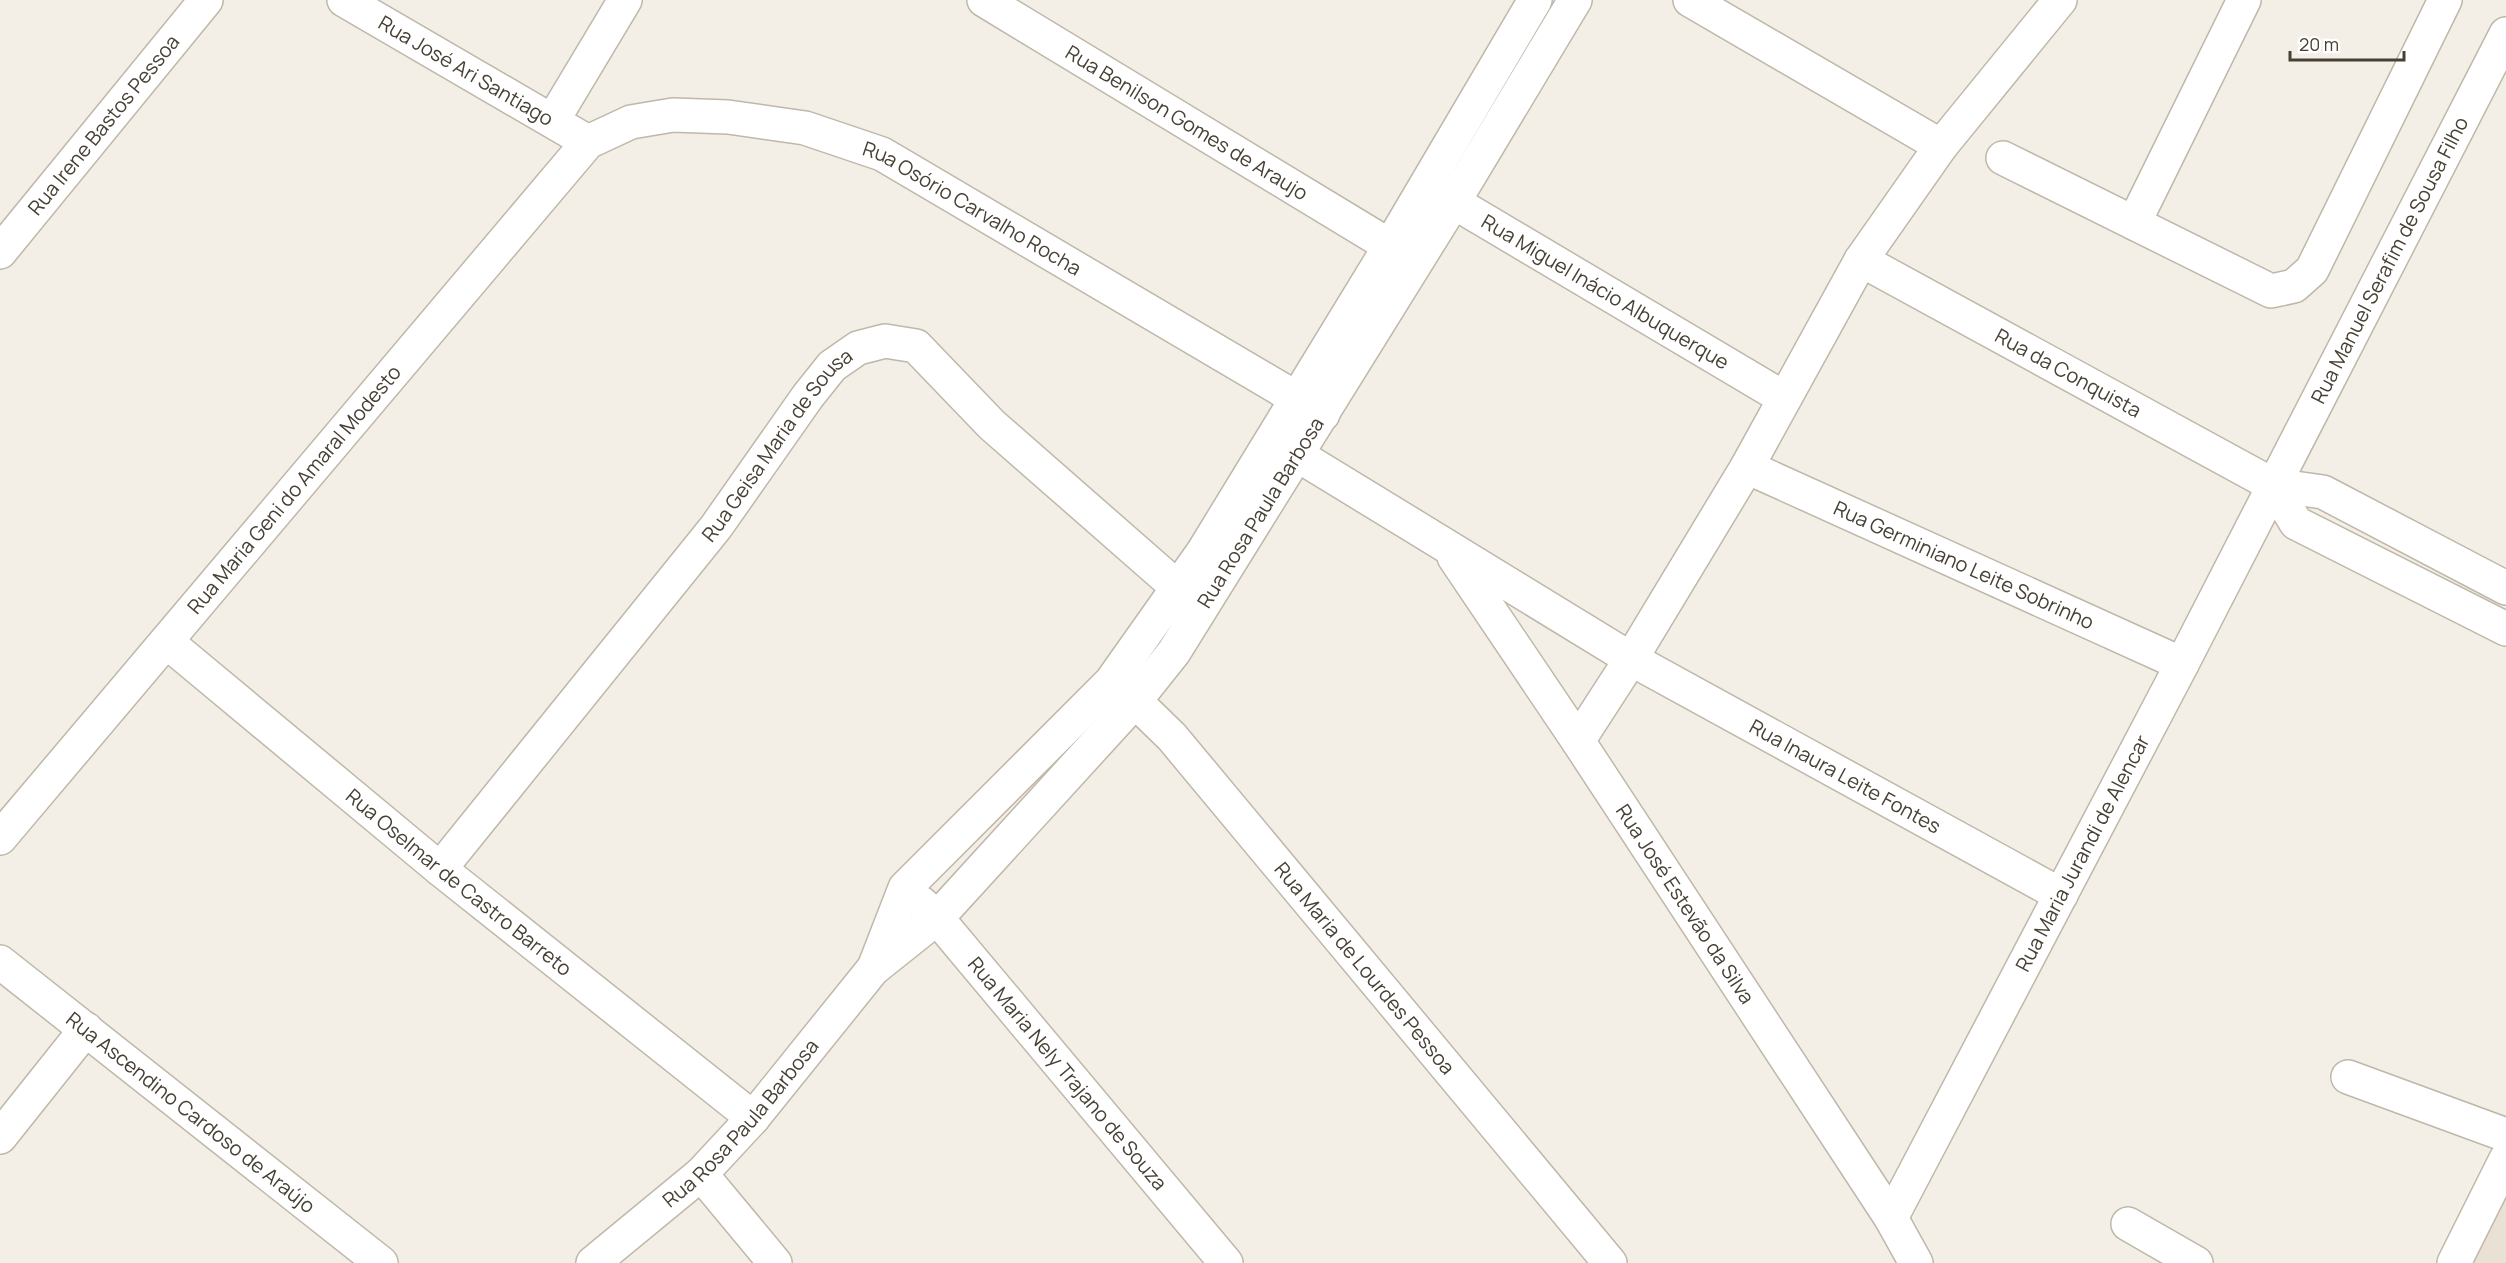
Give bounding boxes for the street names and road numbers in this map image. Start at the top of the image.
street label: Rua José Ari Santiago [374,9,559,132]
street label: Rua Irene Bastos Pessoa [22,29,185,221]
street label: Rua Benilson Gomes de Araujo [1061,39,1313,206]
street label: Rua Manuel Serafim de Sousa Filho [2304,112,2474,408]
street label: Rua Osório Carvalho Rocha [859,135,1086,282]
street label: Rua Miguel Inácio Albuquerque [1477,208,1734,375]
street label: Rua da Conquista [1990,322,2146,424]
street label: Rua Geisa Maria de Sousa [695,342,857,547]
street label: Rua Maria Geni do Amaral Modesto [181,359,407,619]
street label: Rua Rosa Paula Barbosa [1191,412,1330,613]
street label: Rua Germiniano Leite Sobrinho [1829,494,2099,635]
street label: Rua Inaura Leite Fontes [1745,713,1946,839]
street label: Rua Maria Jurandi de Alencar [2009,730,2155,976]
street label: Rua Oselmar de Castro Barreto [340,782,578,982]
street label: Rua José Estevão da Silva [1610,799,1761,1009]
street label: Rua Maria de Lourdes Pessoa [1269,856,1461,1080]
street label: Rua Maria Nely Trajano de Souza [962,951,1173,1196]
street label: Rua Ascendino Cardoso de Araújo [61,1005,321,1219]
street label: Rua Rosa Paula Barbosa [657,1033,824,1213]

